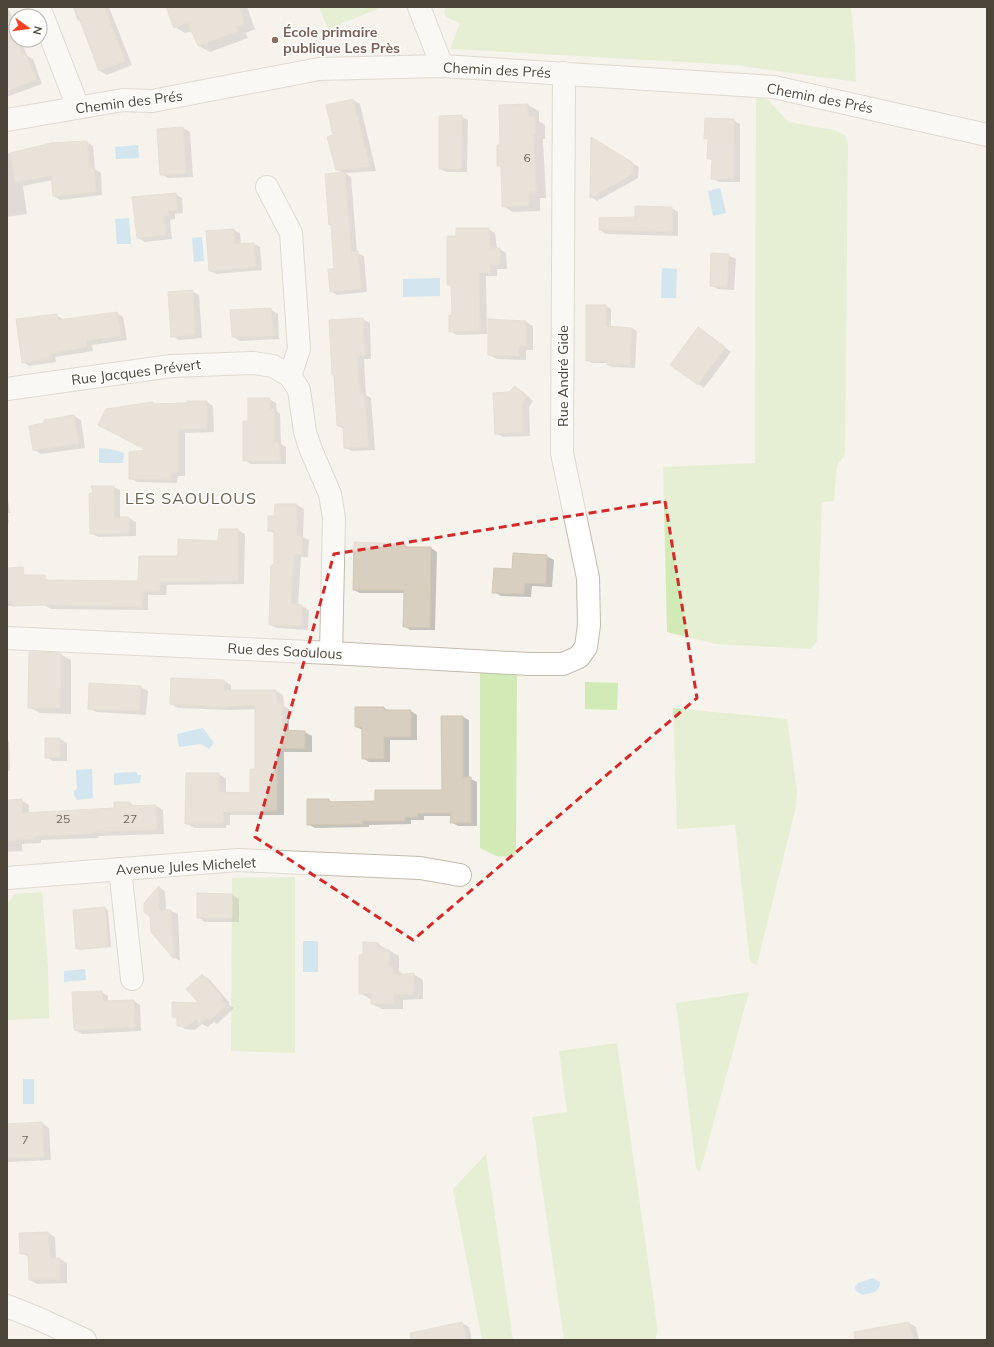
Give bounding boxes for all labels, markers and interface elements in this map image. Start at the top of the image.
north arrow [8,8,48,48]
place label: École primaire publique Les Près [283,23,400,57]
text: N [30,25,46,36]
marker: École primaire publique Les Près [270,35,280,45]
street label: Chemin des Prés [443,58,551,82]
street label: Chemin des Prés [765,79,875,117]
street label: Chemin des Prés [74,86,184,118]
house number: 6 [523,150,531,165]
street label: Rue André Gide [554,325,572,427]
street label: Rue Jacques Prévert [70,355,202,389]
district label: LES SAOULOUS [125,488,257,508]
street label: Rue des Saoulous [227,639,343,663]
house number: 25 [56,811,70,826]
house number: 27 [123,811,137,826]
street label: Avenue Jules Michelet [115,853,257,879]
house number: 7 [21,1132,29,1147]

